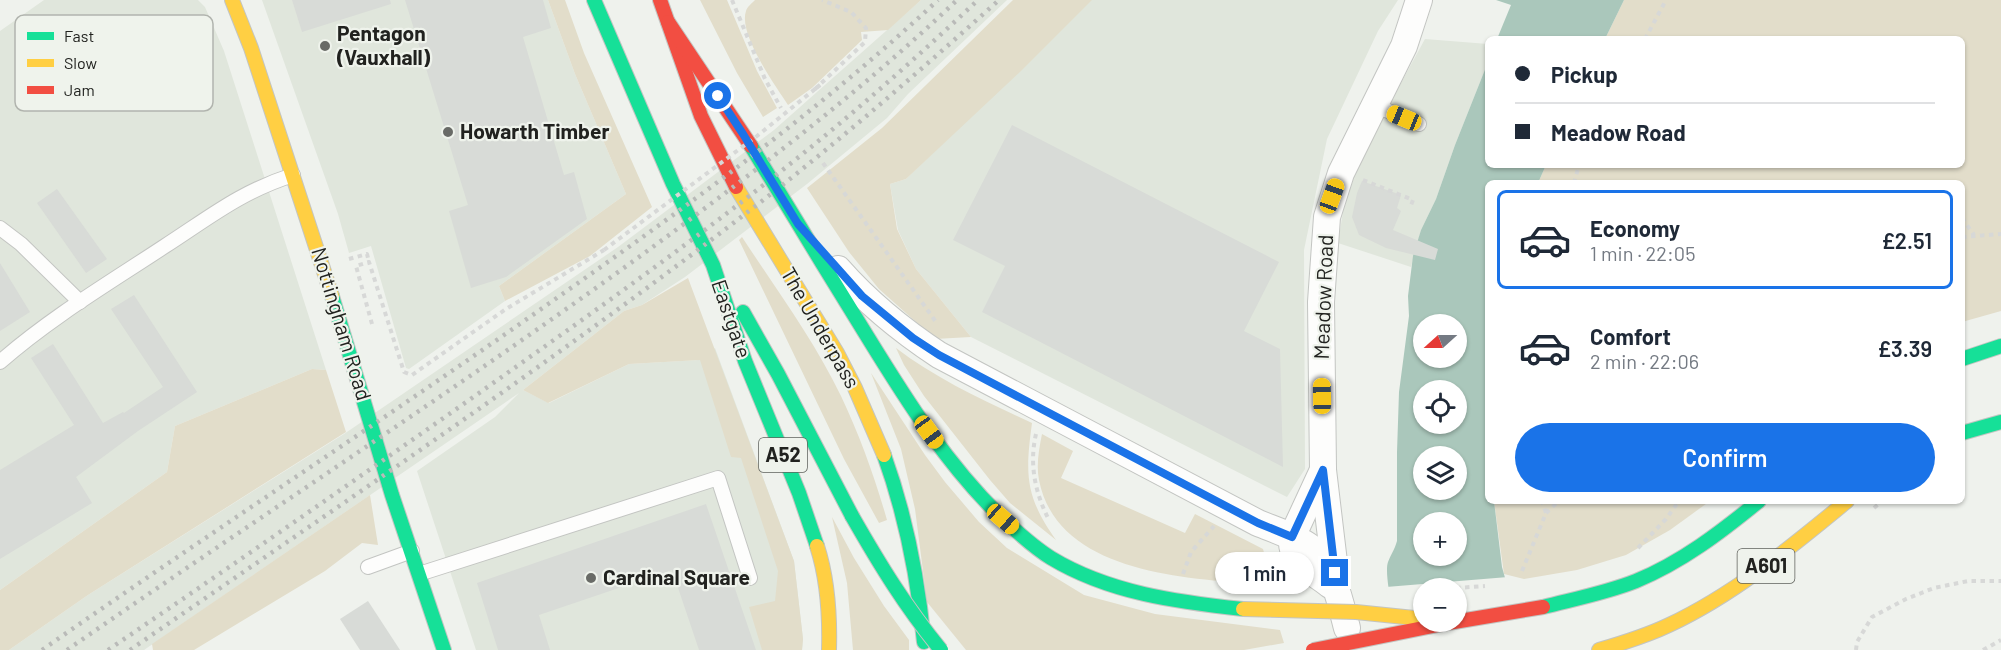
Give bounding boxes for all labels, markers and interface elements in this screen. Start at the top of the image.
legend [15,15,213,111]
place label: Pentagon (Vauxhall) [336,20,431,69]
text: Fast [64,26,94,45]
marker: Pentagon (Vauxhall) [318,39,332,53]
text: Slow [64,53,97,72]
text: Pickup [1551,61,1618,87]
text: Jam [64,80,95,99]
route start [704,82,731,109]
car [1384,103,1424,133]
place label: Howarth Timber [460,118,609,143]
text: Meadow Road [1551,119,1686,145]
marker: Howarth Timber [441,125,455,139]
car [1317,176,1347,216]
icon: car [1518,213,1572,267]
text: Economy [1590,215,1680,241]
text: £2.51 [1881,227,1932,253]
street label: Meadow Road [1308,234,1337,360]
text: 1 min · 22:05 [1590,241,1695,265]
street label: Nottingham Road [307,244,378,403]
street label: The Underpass [777,262,866,392]
street label: Eastgate [707,276,757,361]
north arrow [1413,314,1467,368]
map controls [1413,314,1467,632]
icon: car [1518,321,1572,375]
text: Comfort [1590,323,1671,349]
text: £3.39 [1878,335,1932,361]
text: 2 min · 22:06 [1590,349,1699,373]
car [1313,378,1331,414]
button: locate [1413,380,1467,434]
car [911,412,947,452]
button: Confirm [1515,423,1935,492]
road number: A52 [759,438,807,472]
button: layers [1413,446,1467,500]
car [984,500,1022,538]
button: + [1413,512,1467,566]
road number: A601 [1738,549,1794,583]
callout: 1 min [1215,552,1314,594]
route end [1321,559,1348,586]
text: 1 min [1243,561,1286,585]
place label: Cardinal Square [603,564,750,589]
marker: Cardinal Square [584,571,598,585]
button: − [1413,578,1467,632]

